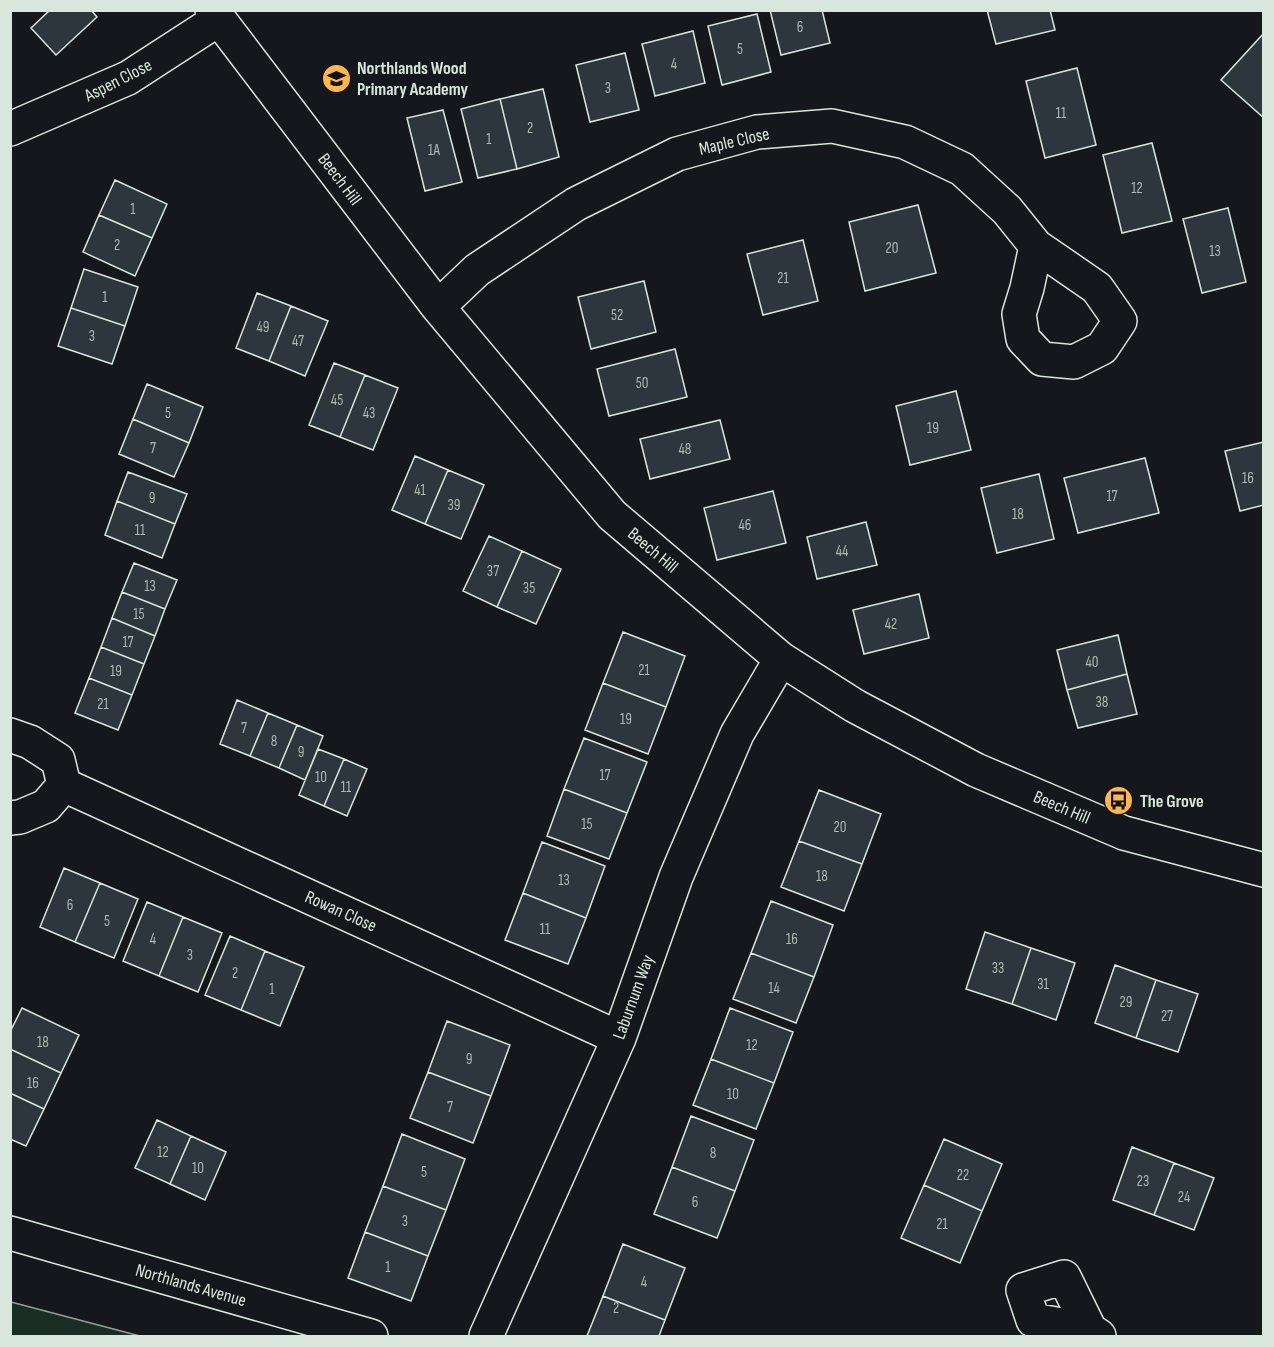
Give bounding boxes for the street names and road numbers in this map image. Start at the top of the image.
street label: Aspen Close [80,55,155,107]
street label: Maple Close [697,123,771,160]
street label: Beech Hill [313,149,366,209]
street label: Beech Hill [623,523,682,578]
street label: Beech Hill [1030,786,1093,829]
street label: Rowan Close [302,886,380,937]
street label: Laburnum Way [608,952,658,1042]
street label: Northlands Avenue [133,1260,249,1311]

